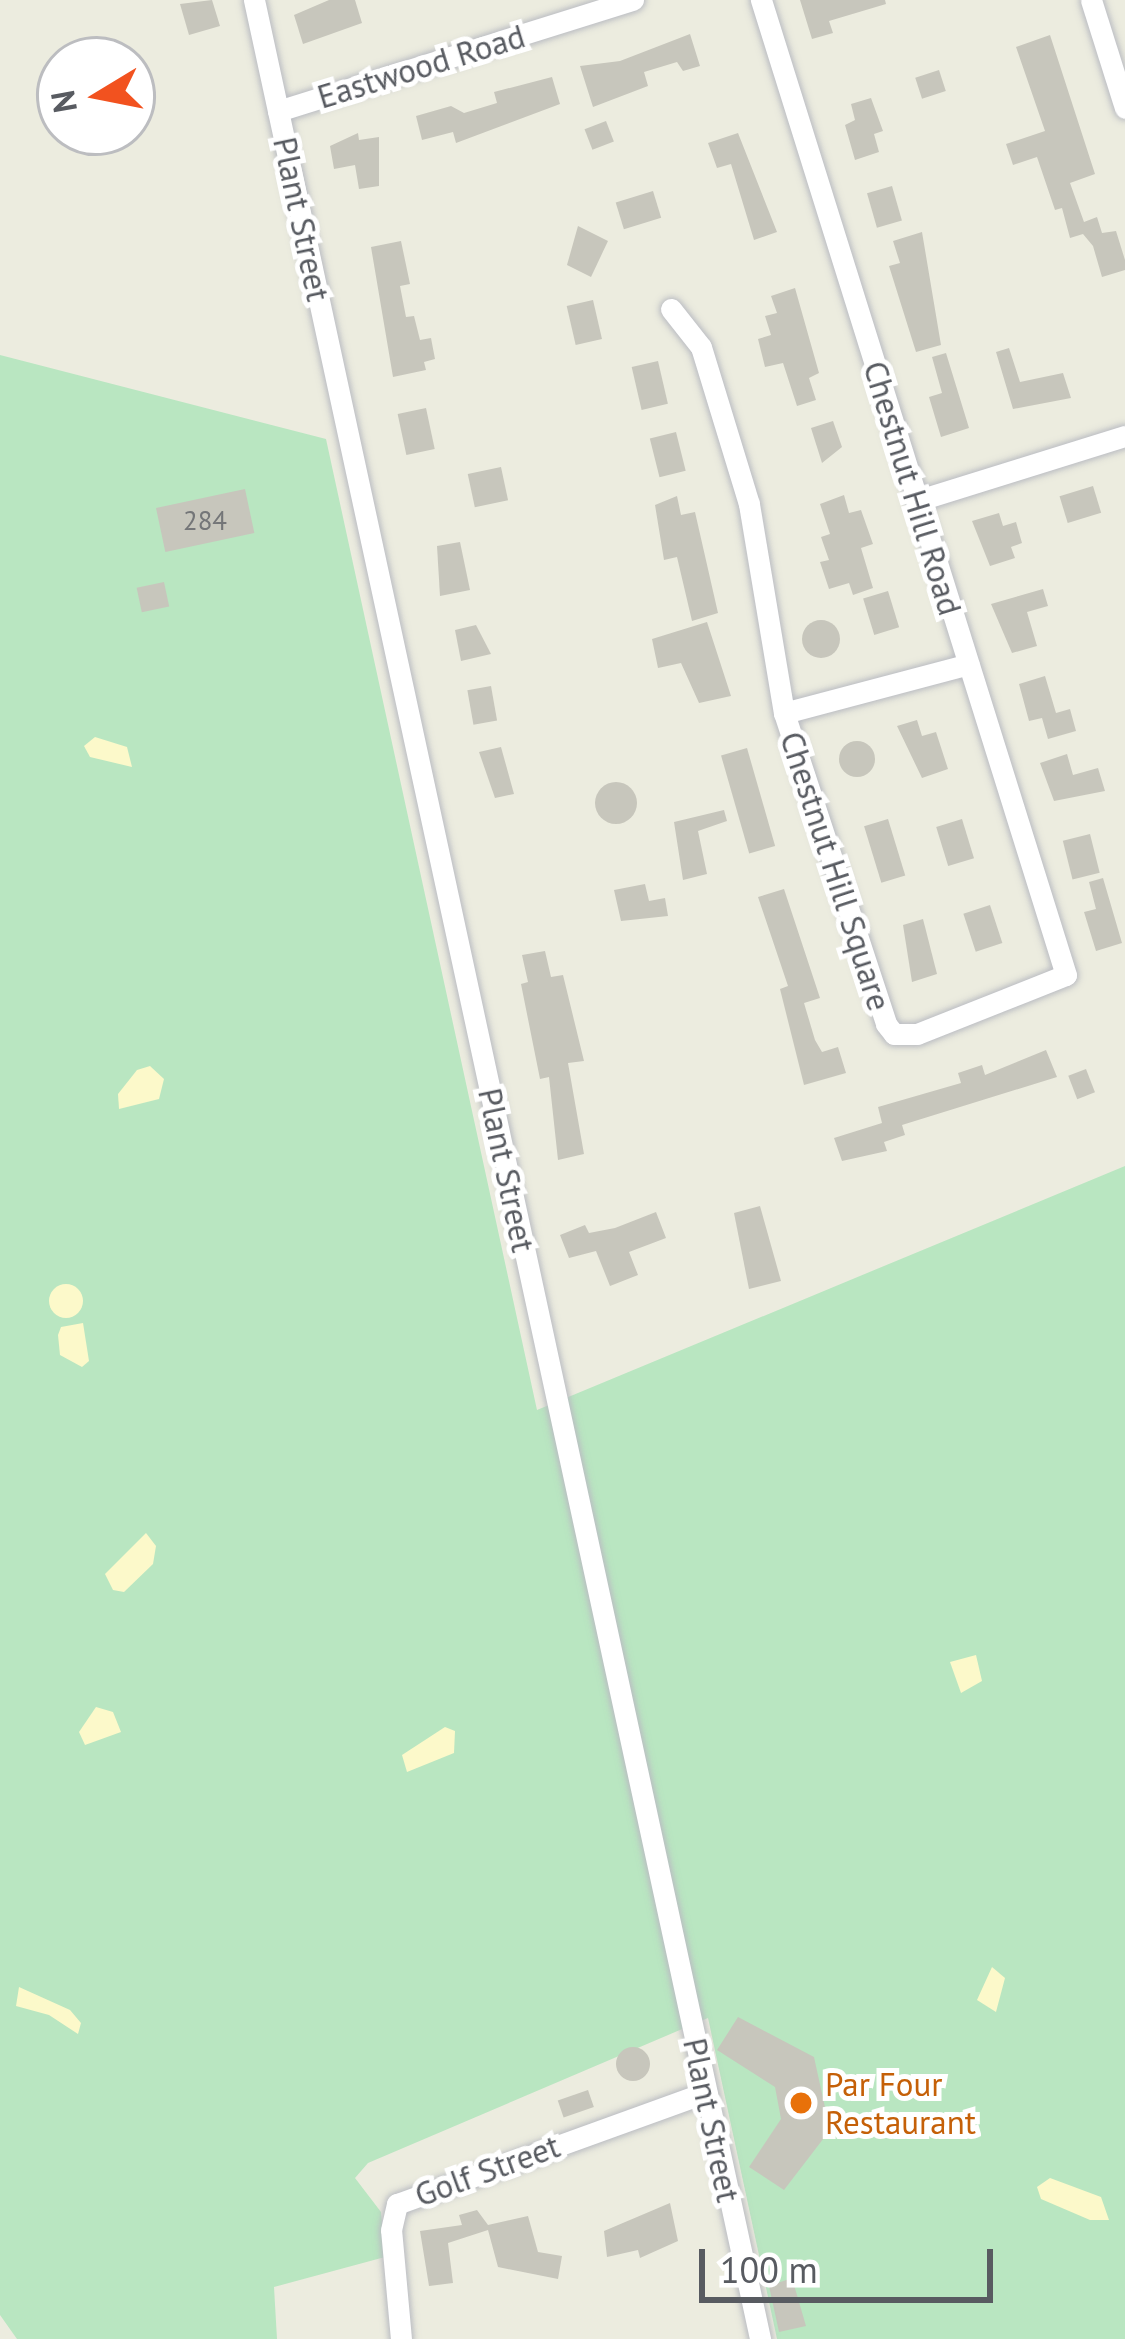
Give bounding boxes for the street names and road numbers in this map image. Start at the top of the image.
street label: Eastwood Road [312,16,530,116]
street label: Plant Street [265,133,339,305]
street label: Chestnut Hill Road [856,356,970,620]
street label: Chestnut Hill Square [772,726,900,1016]
street label: Plant Street [470,1084,544,1256]
street label: Plant Street [675,2034,749,2206]
street label: Golf Street [409,2126,565,2214]

